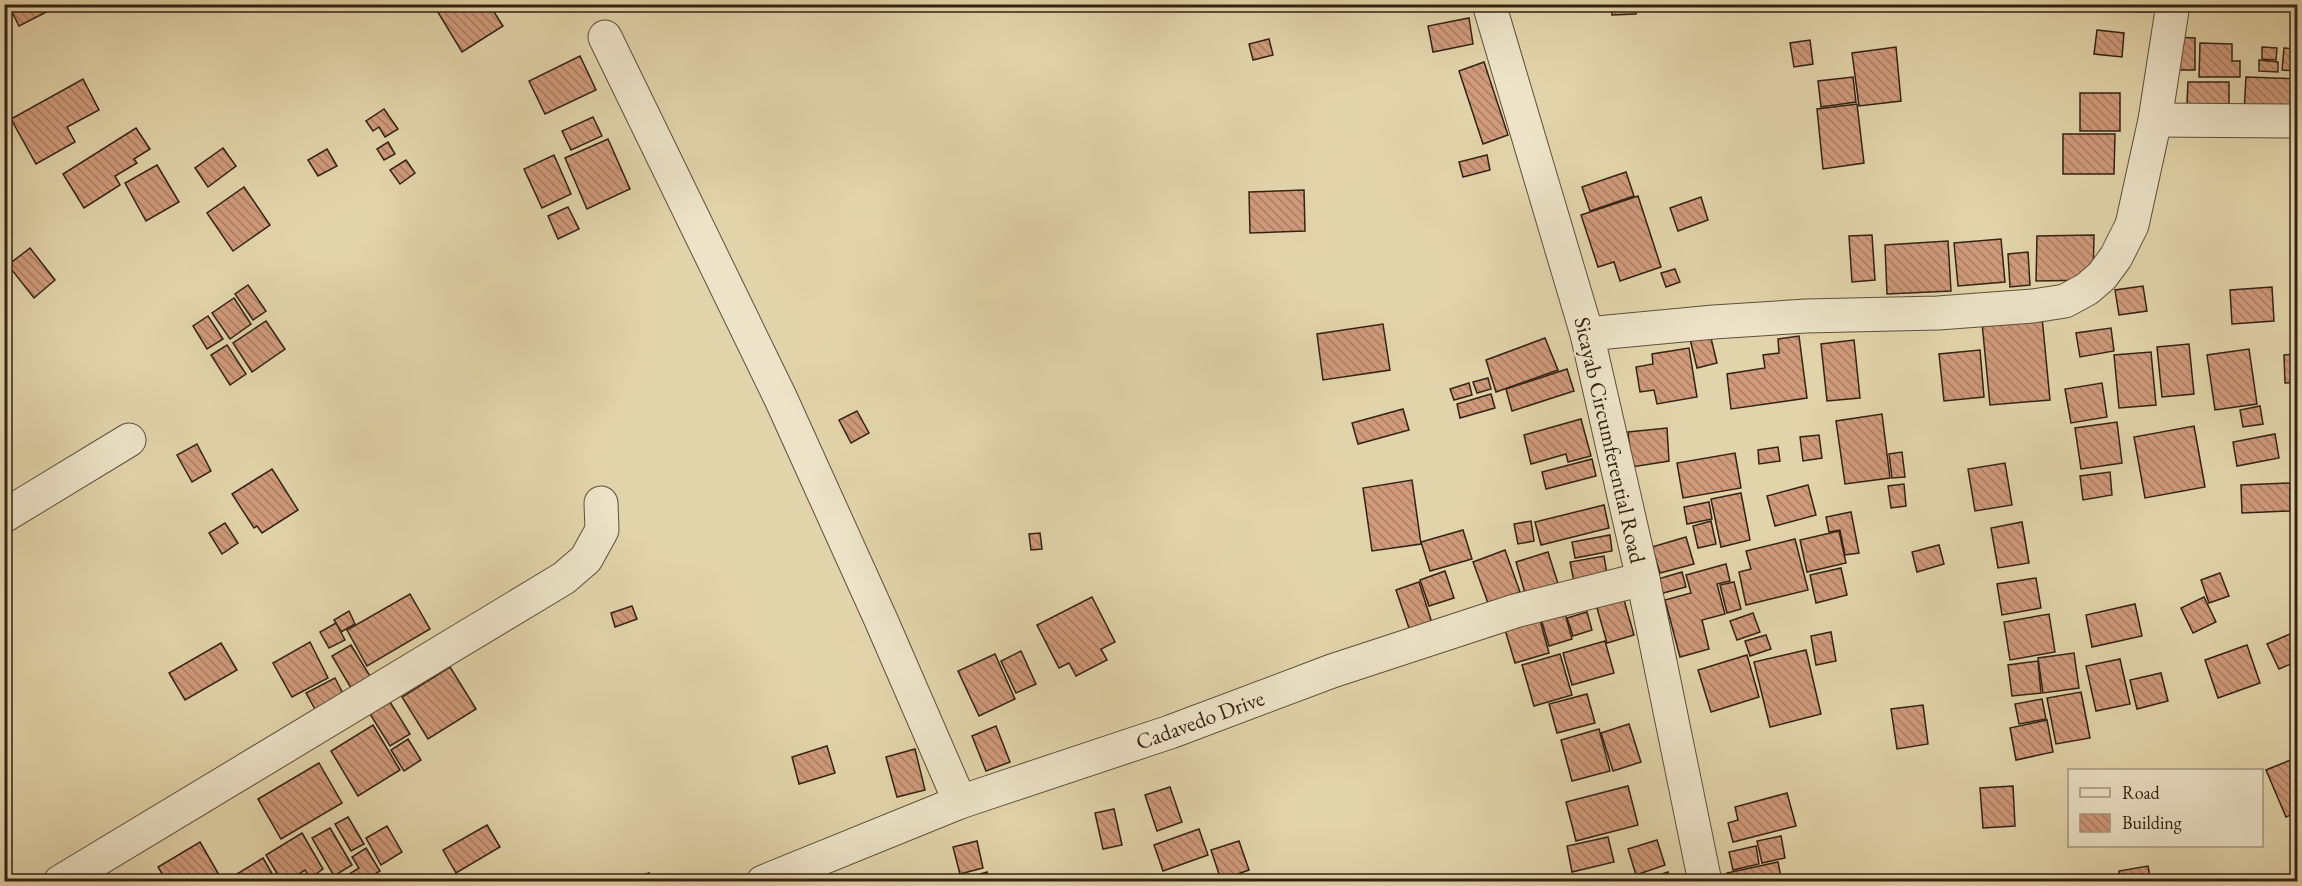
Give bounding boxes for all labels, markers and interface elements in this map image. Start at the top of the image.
street label: Sicayab Circumferential Road [1568,314,1653,567]
street label: Cadavedo Drive [1132,683,1269,757]
legend [2068,769,2263,847]
text: Road [2122,781,2161,804]
text: Building [2122,811,2182,834]

